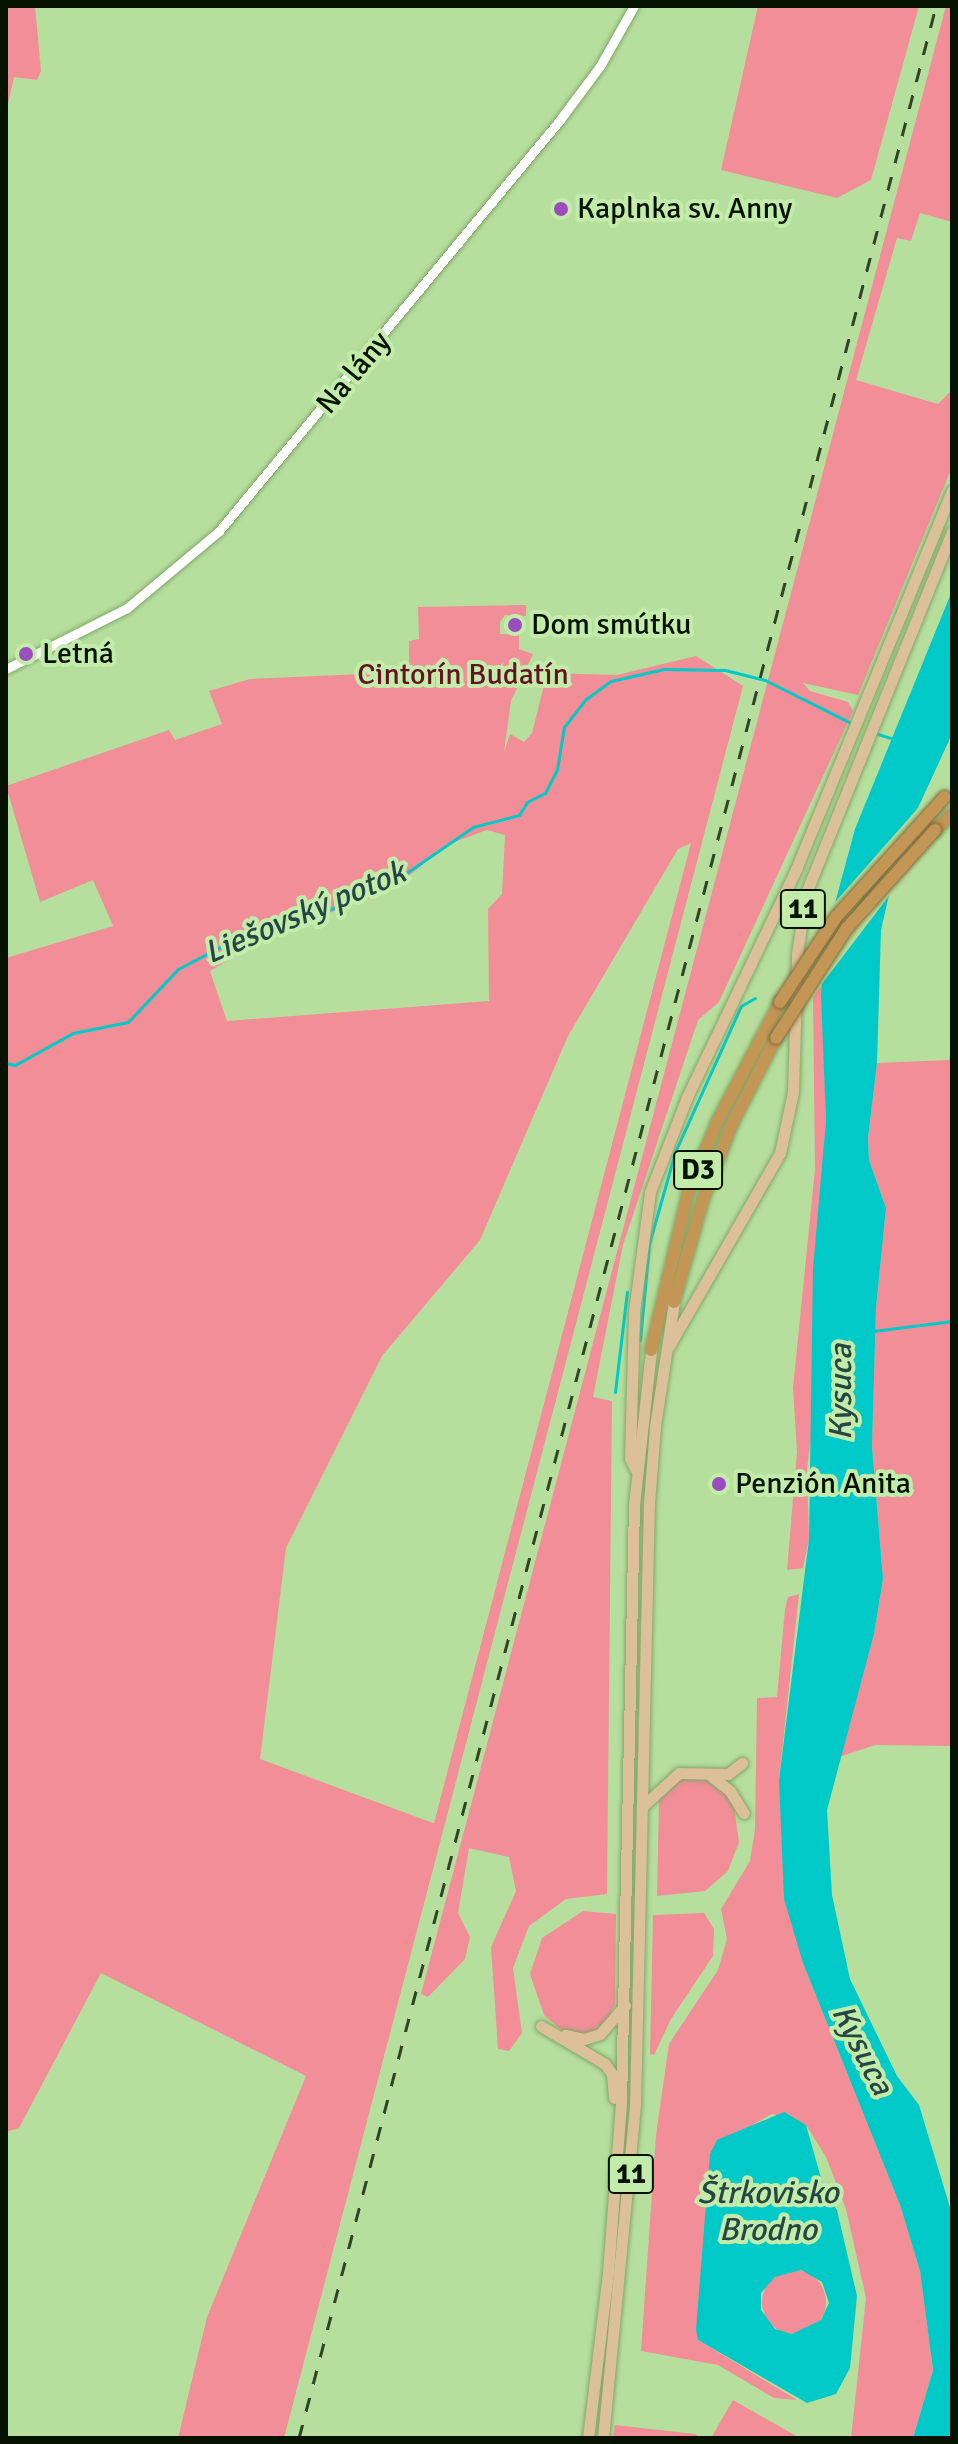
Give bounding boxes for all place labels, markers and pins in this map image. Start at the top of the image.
place label: Kaplnka sv. Anny [577,191,792,227]
marker: Kaplnka sv. Anny [552,200,570,218]
place label: Dom smútku [531,607,691,643]
marker: Dom smútku [506,616,524,634]
place label: Letná [42,636,114,672]
marker: Letná [17,645,35,663]
place label: Penzión Anita [735,1466,911,1502]
marker: Penzión Anita [710,1475,728,1493]

